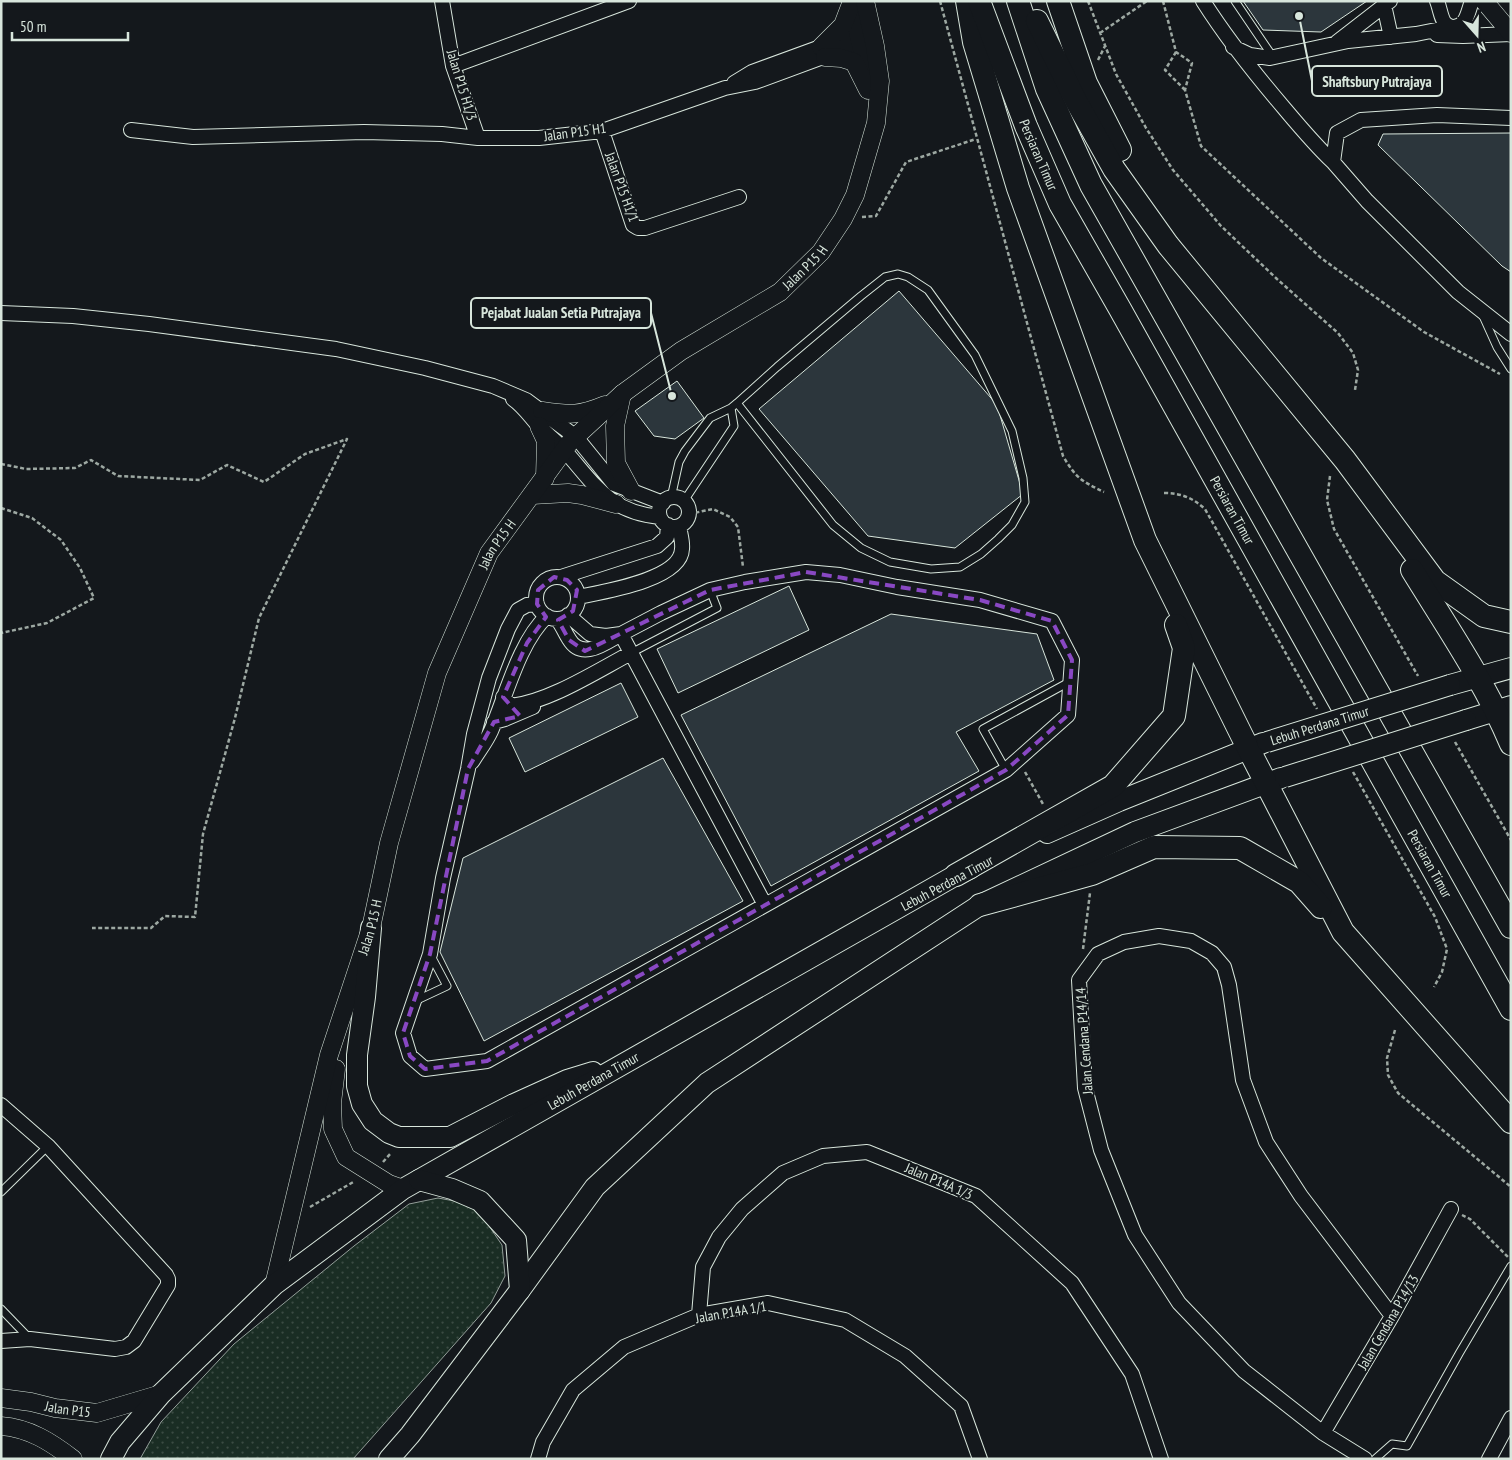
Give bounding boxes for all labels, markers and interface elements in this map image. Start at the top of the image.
scale bar [12,10,129,42]
north arrow [1452,10,1502,60]
text: 50 m [20,17,46,36]
text: N [1475,37,1488,57]
street label: Jalan P15 H1/3 [442,46,481,123]
callout: Shaftsbury Putrajaya [1312,66,1442,96]
text: Shaftsbury Putrajaya [1322,72,1432,91]
street label: Persiaran Timur [1015,117,1062,193]
street label: Jalan P15 H1 [542,119,607,145]
street label: Jalan P15 H1/1 [601,149,643,224]
street label: Jalan P15 H [778,242,832,294]
callout: Pejabat Jualan Setia Putrajaya [471,298,651,328]
text: Pejabat Jualan Setia Putrajaya [481,303,641,322]
street label: Persiaran Timur [1206,473,1259,548]
street label: Jalan P15 H [474,516,520,573]
street label: Lebuh Perdana Timur [1268,702,1371,749]
street label: Persiaran Timur [1404,826,1456,901]
street label: Lebuh Perdana Timur [898,851,996,915]
street label: Jalan P15 H [354,898,386,958]
street label: Jalan Cendana P14/14 [1071,986,1097,1096]
street label: Lebuh Perdana Timur [544,1048,642,1114]
street label: Jalan P14A 1/3 [902,1158,976,1203]
street label: Jalan Cendana P14/13 [1353,1271,1423,1374]
street label: Jalan P14A 1/1 [693,1297,768,1327]
street label: Jalan P15 [42,1397,92,1421]

